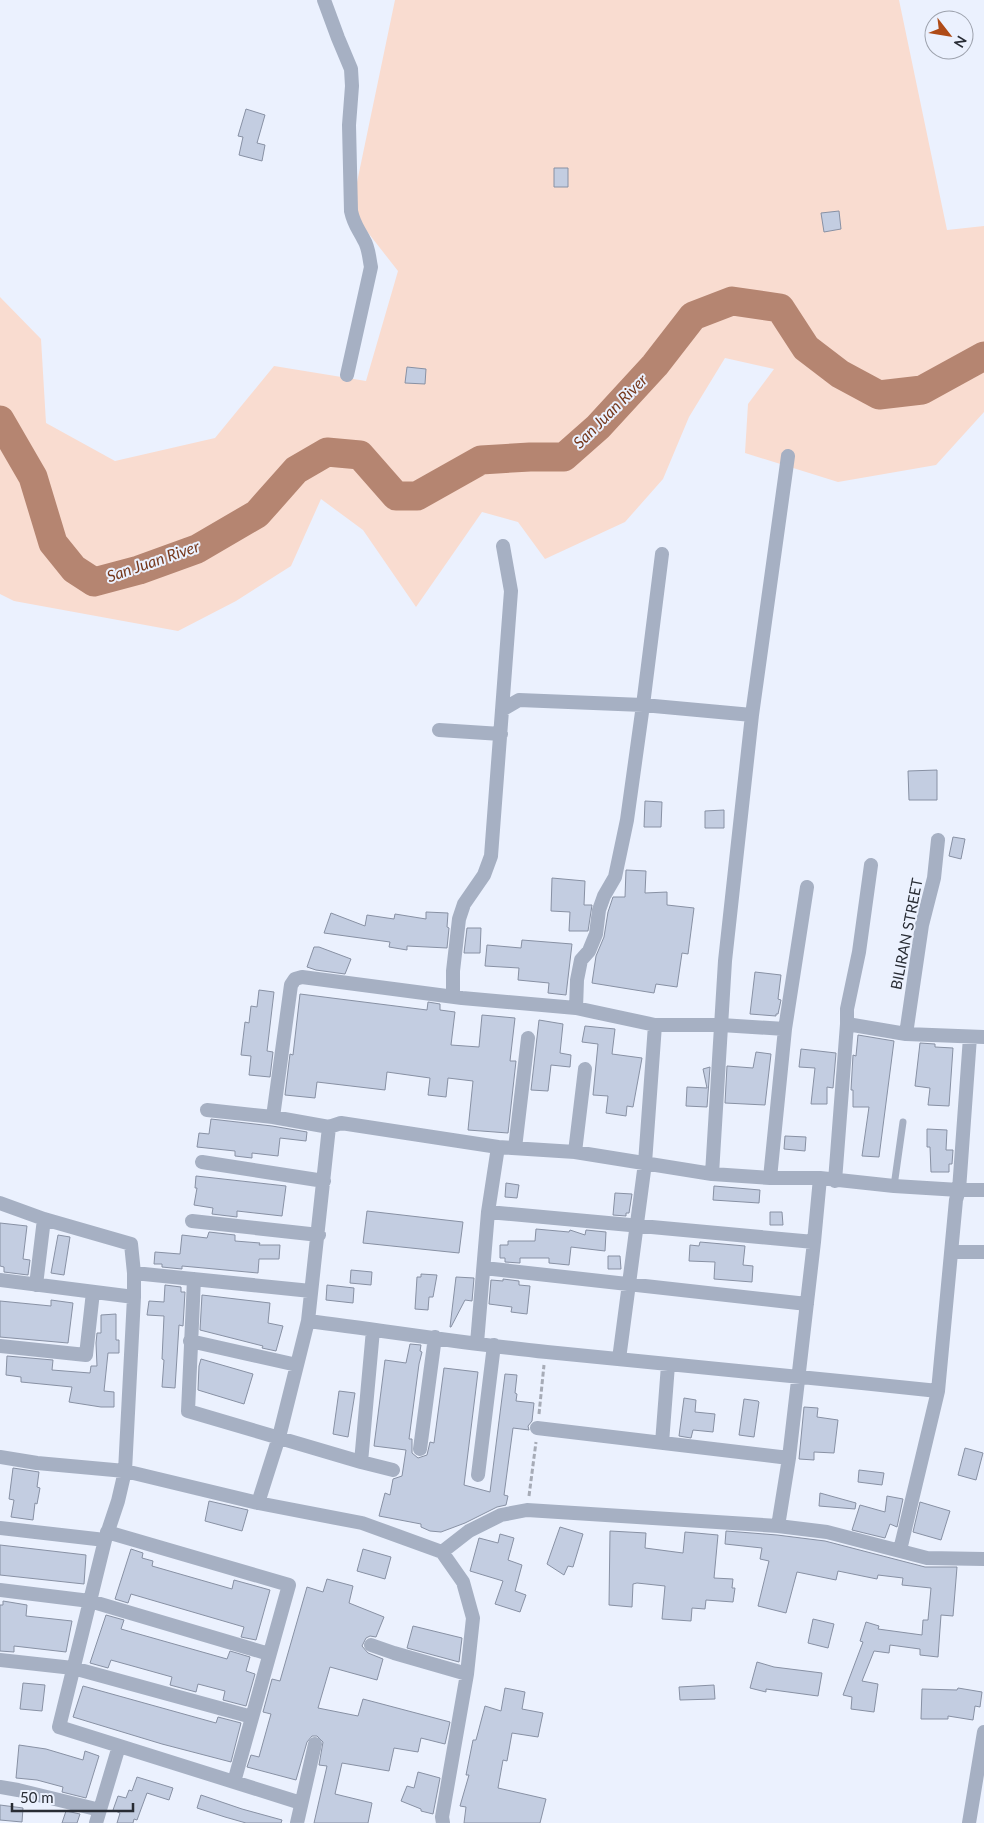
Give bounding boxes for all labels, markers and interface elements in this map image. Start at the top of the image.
north arrow [924,10,974,60]
text: N [951,33,971,51]
water label: San Juan River [569,369,651,452]
water label: San Juan River [104,536,202,585]
street label: BILIRAN STREET [886,876,926,991]
scale bar [12,1780,134,1812]
text: 50 m [20,1788,54,1806]

